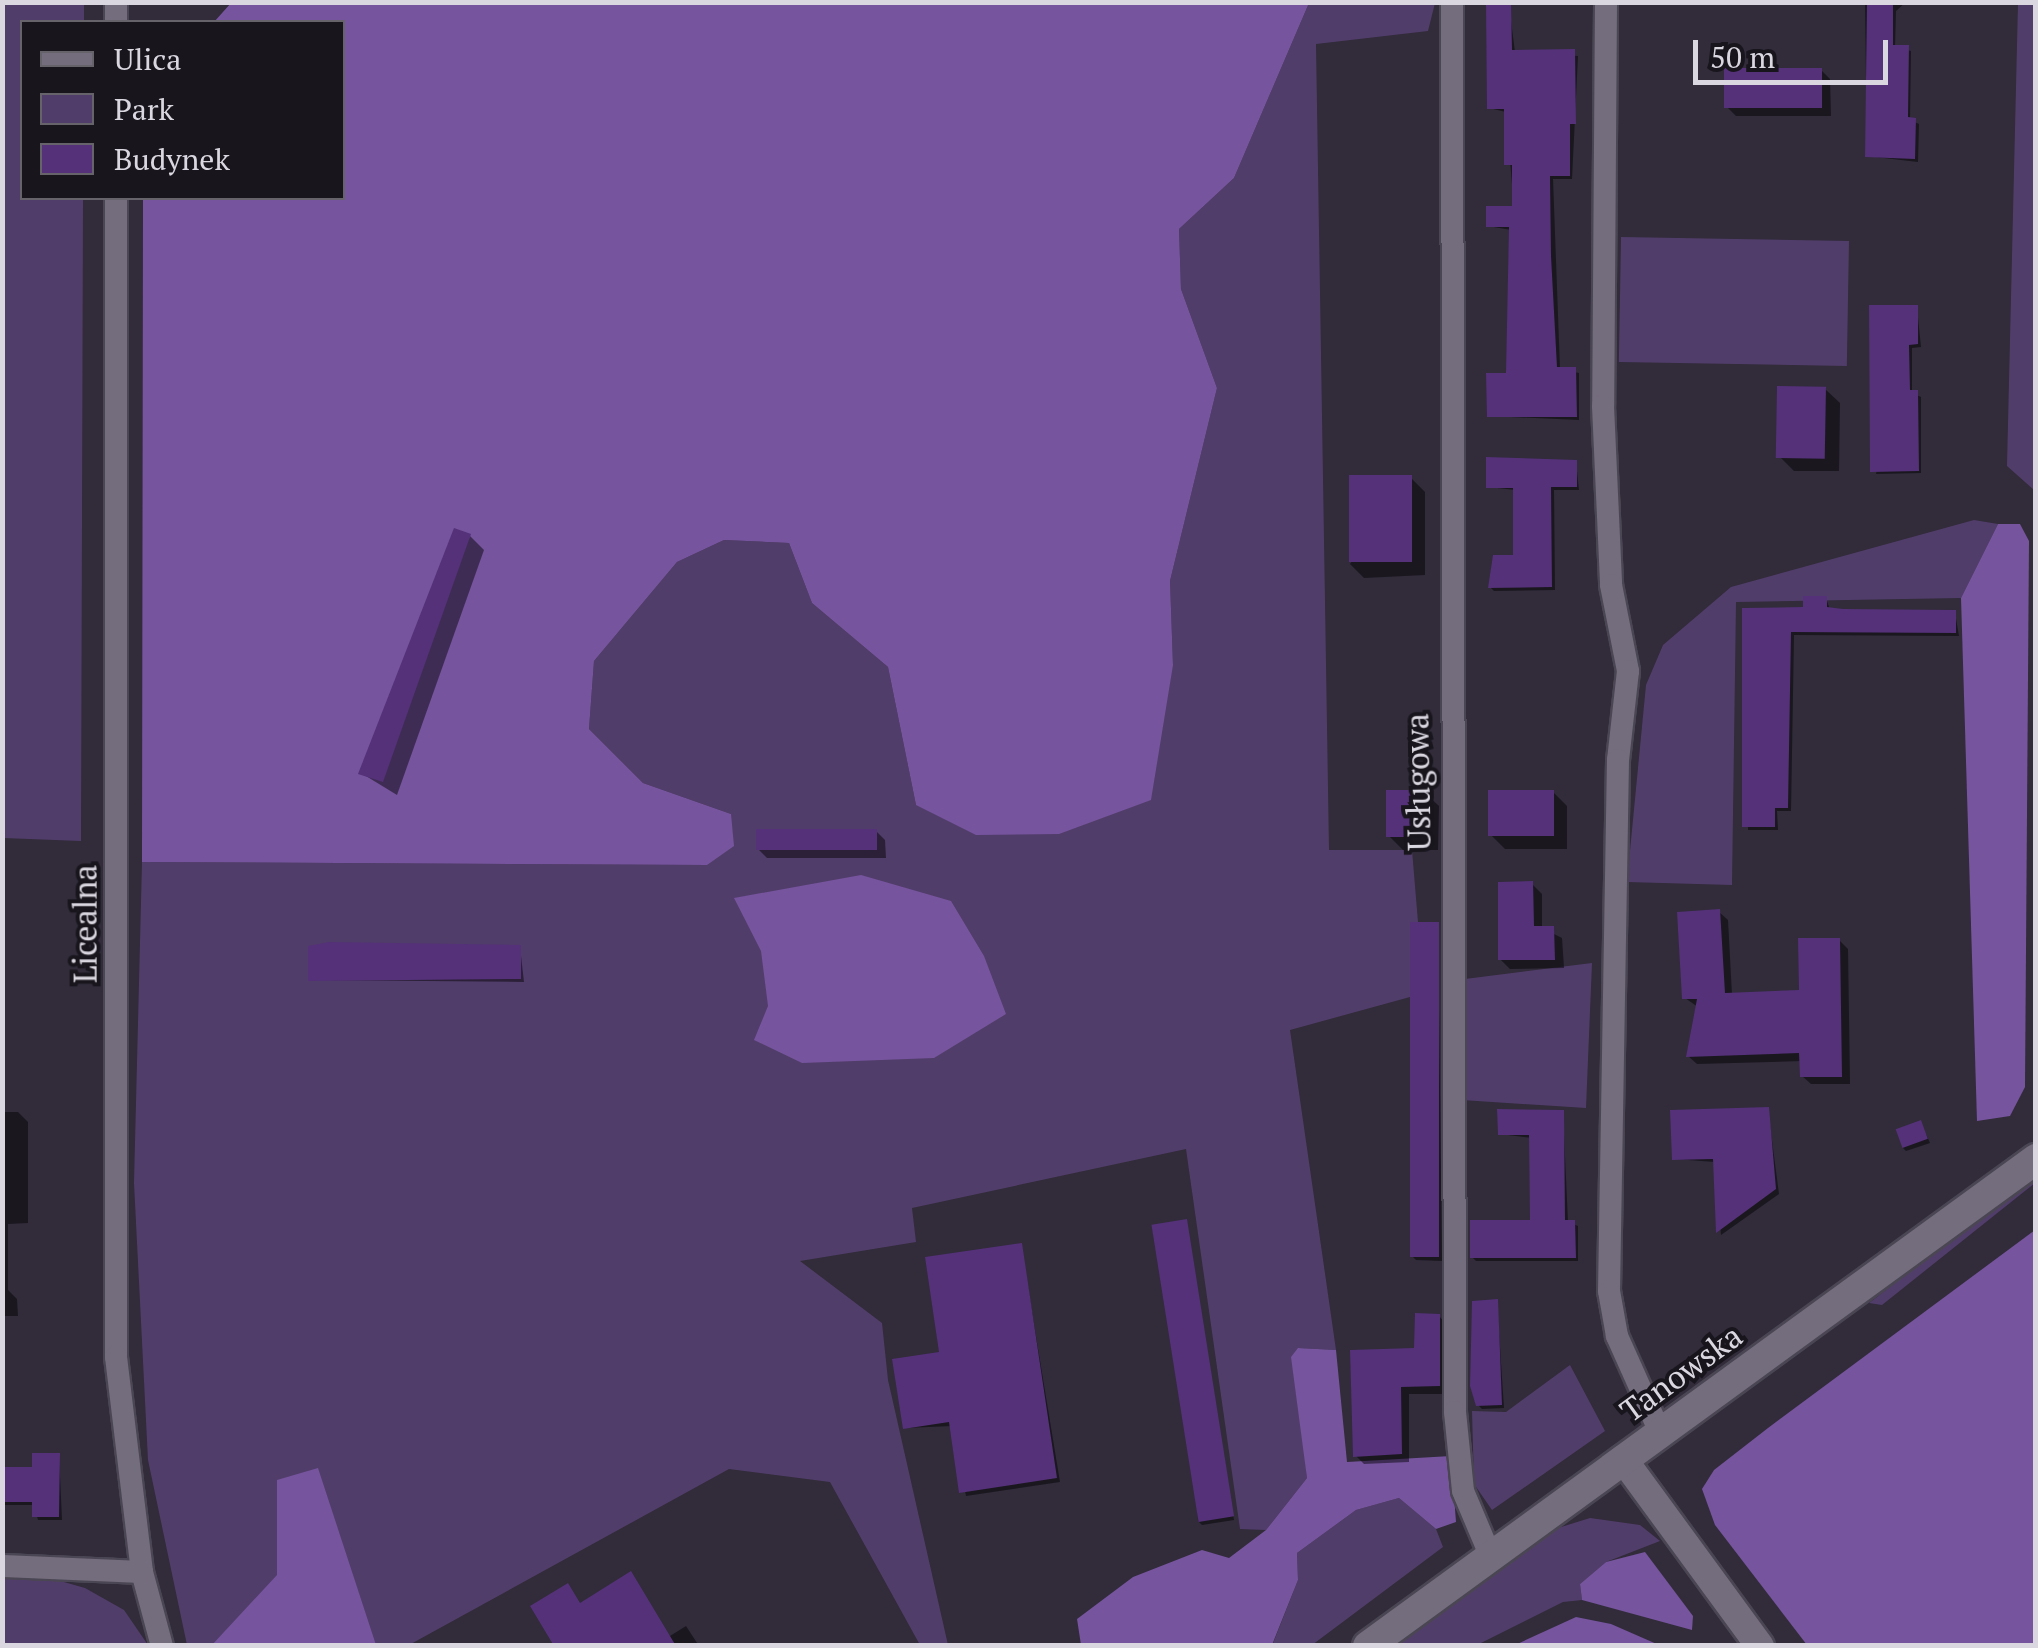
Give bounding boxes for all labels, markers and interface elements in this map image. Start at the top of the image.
legend [20,20,345,200]
scale bar [1698,20,1893,82]
text: 50 m [1710,37,1775,77]
text: Ulica [114,39,181,79]
text: Park [114,89,174,129]
text: Budynek [114,139,230,179]
street label: Usługowa [1398,713,1438,851]
street label: Licealna [66,865,104,983]
street label: Tanowska [1613,1316,1749,1430]

